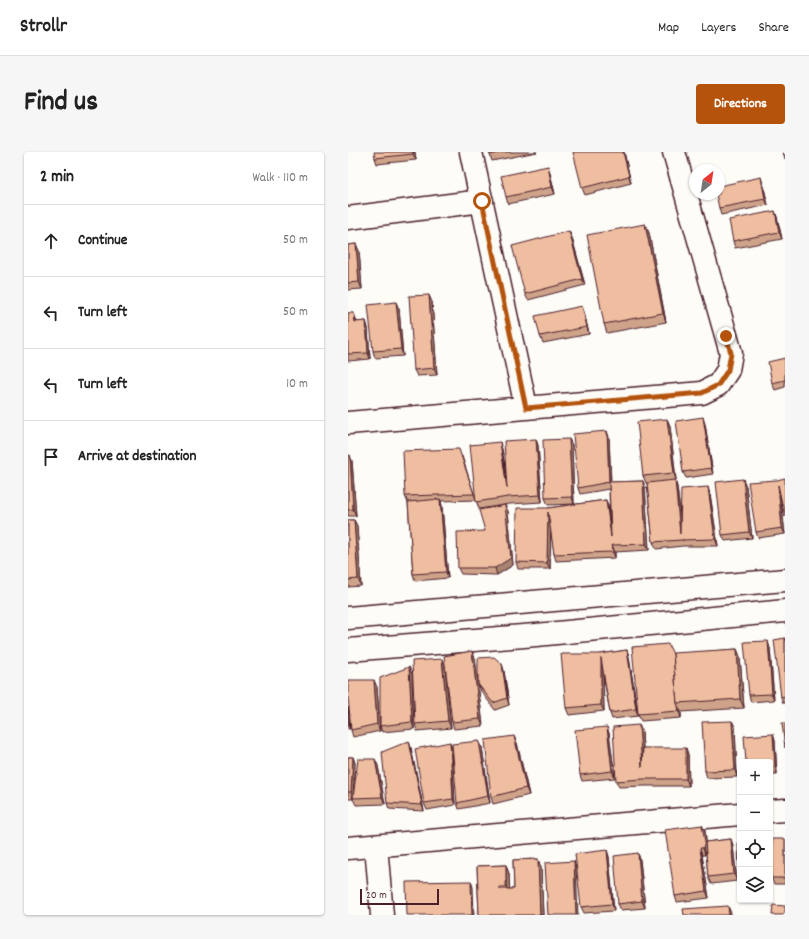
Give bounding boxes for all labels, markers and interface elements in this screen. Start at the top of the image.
text: Strollr [20,14,67,41]
text: Map [658,18,679,38]
text: Layers [701,18,736,38]
text: Share [758,18,789,38]
text: Find us [24,84,98,124]
button: Directions [696,84,785,124]
north arrow [689,164,725,200]
text: 2 min [40,166,74,190]
text: Walk · 110 m [252,169,308,188]
route start [473,192,491,210]
icon: ahead [40,230,62,252]
text: Continue [78,230,127,252]
text: 50 m [283,231,308,250]
icon: left [40,302,62,324]
text: Turn left [78,302,127,324]
text: 50 m [283,303,308,322]
route end [717,327,735,345]
icon: left [40,374,62,396]
text: Turn left [78,374,127,396]
text: 10 m [286,375,308,394]
icon: arrive [40,446,62,468]
text: Arrive at destination [78,446,196,468]
map controls [737,759,773,903]
button: + [737,759,773,795]
button: − [737,795,773,831]
button: locate [737,831,773,867]
button: layers [737,867,773,903]
scale bar [360,887,439,906]
text: 20 m [366,888,387,904]

